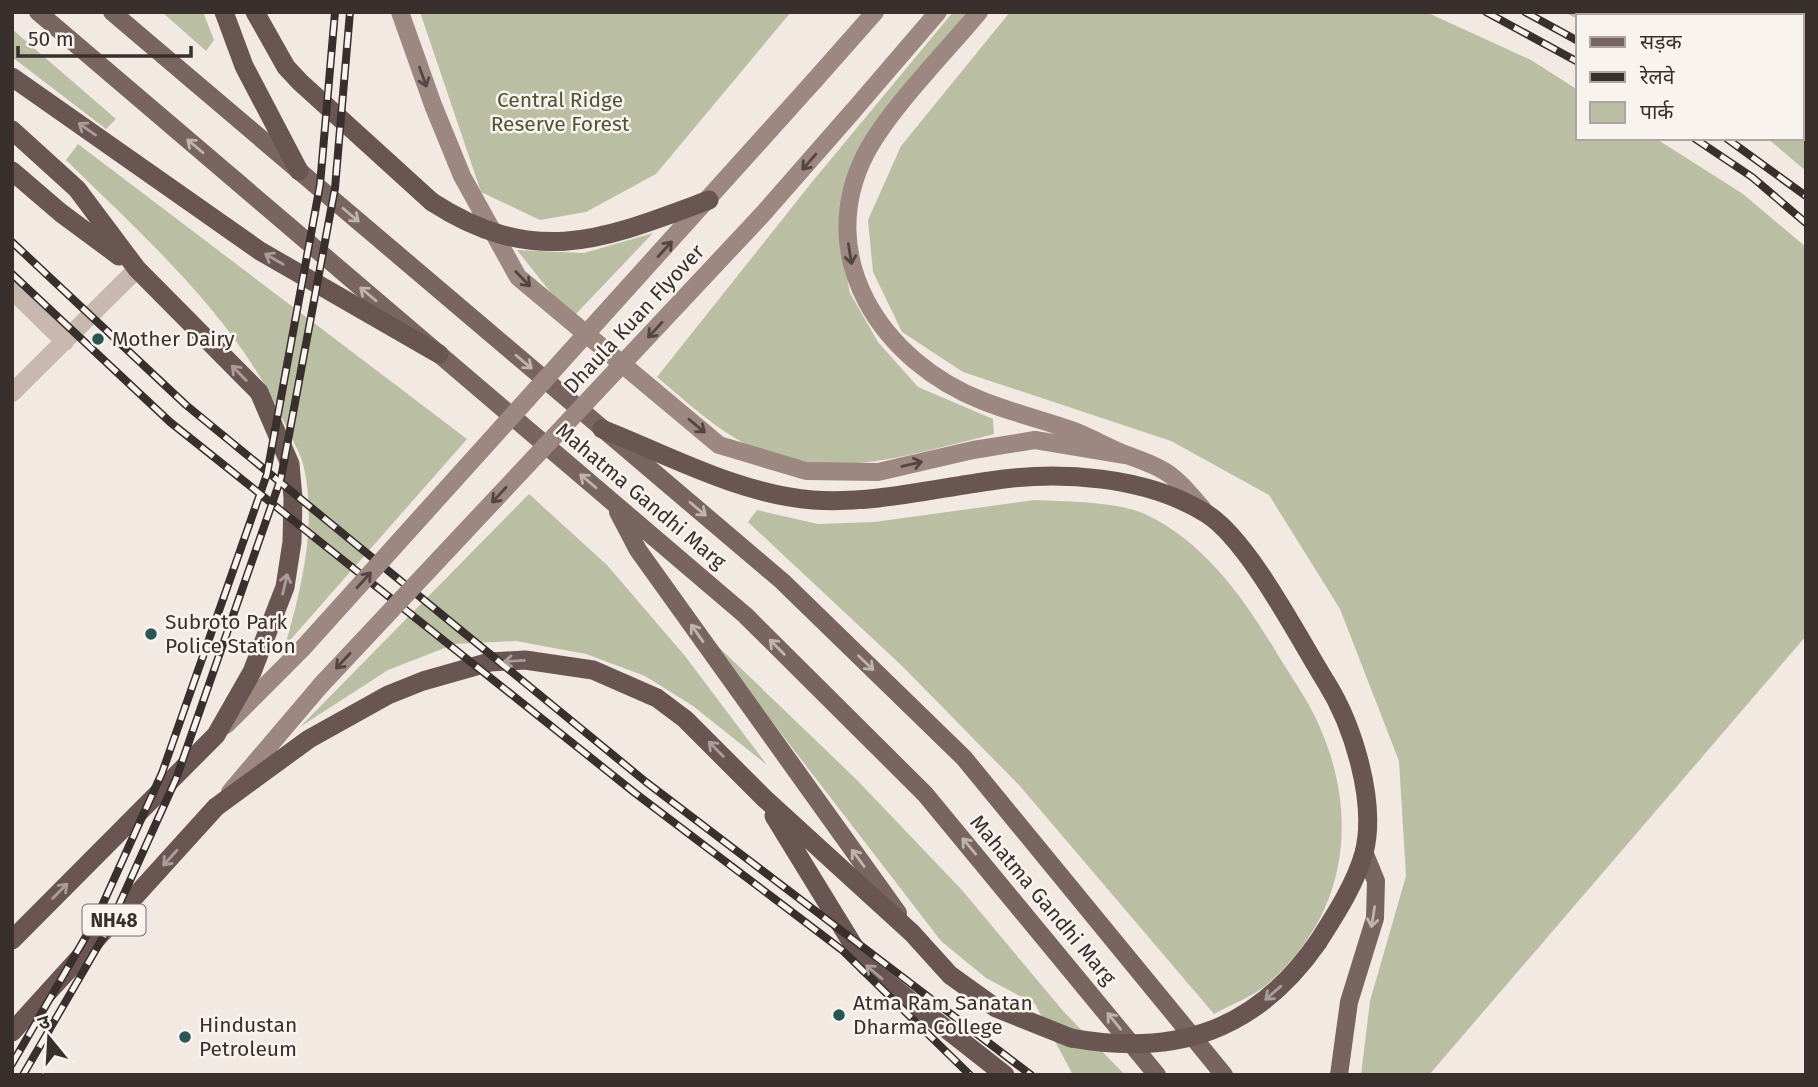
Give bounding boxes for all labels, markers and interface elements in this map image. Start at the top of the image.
scale bar [18,14,191,58]
legend [1576,14,1804,140]
text: 50 m [28,26,74,52]
text: सड़क [1640,29,1682,55]
text: रेलवे [1639,64,1675,90]
one-way arrow [417,65,430,87]
park label: Central Ridge Reserve Forest [491,87,630,137]
text: पार्क [1640,99,1674,125]
one-way arrow [78,122,97,136]
one-way arrow [187,138,205,154]
one-way arrow [800,153,817,170]
one-way arrow [342,207,360,223]
street label: Dhaula Kuan Flyover [558,239,710,399]
one-way arrow [657,241,674,258]
one-way arrow [844,242,857,265]
one-way arrow [264,252,284,266]
one-way arrow [515,270,532,287]
one-way arrow [360,286,378,302]
one-way arrow [646,321,663,338]
place label: Mother Dairy [112,326,235,352]
marker: Mother Dairy [90,331,106,347]
one-way arrow [515,354,533,370]
one-way arrow [231,364,248,381]
street label: Mahatma Gandhi Marg [551,417,731,575]
one-way arrow [687,418,705,434]
one-way arrow [901,457,923,470]
one-way arrow [579,473,597,489]
one-way arrow [491,486,508,504]
one-way arrow [688,502,706,517]
one-way arrow [356,572,373,589]
one-way arrow [279,574,292,596]
place label: Subroto Park Police Station [165,609,296,659]
one-way arrow [690,624,704,643]
marker: Subroto Park Police Station [143,626,159,642]
one-way arrow [769,639,786,656]
one-way arrow [335,652,352,669]
one-way arrow [857,654,874,671]
one-way arrow [504,655,526,668]
one-way arrow [707,741,724,758]
street label: Mahatma Gandhi Marg [964,810,1122,990]
one-way arrow [961,838,977,856]
one-way arrow [162,849,178,867]
one-way arrow [851,849,865,868]
one-way arrow [52,883,69,900]
road number: NH48 [82,904,146,936]
one-way arrow [1366,905,1379,928]
one-way arrow [866,964,884,979]
one-way arrow [1264,985,1282,1001]
place label: Atma Ram Sanatan Dharma College [853,990,1033,1040]
north arrow [14,1003,84,1073]
marker: Atma Ram Sanatan Dharma College [831,1007,847,1023]
text: उ [35,1009,54,1035]
place label: Hindustan Petroleum [199,1012,297,1062]
one-way arrow [1106,1013,1122,1031]
marker: Hindustan Petroleum [177,1029,193,1045]

